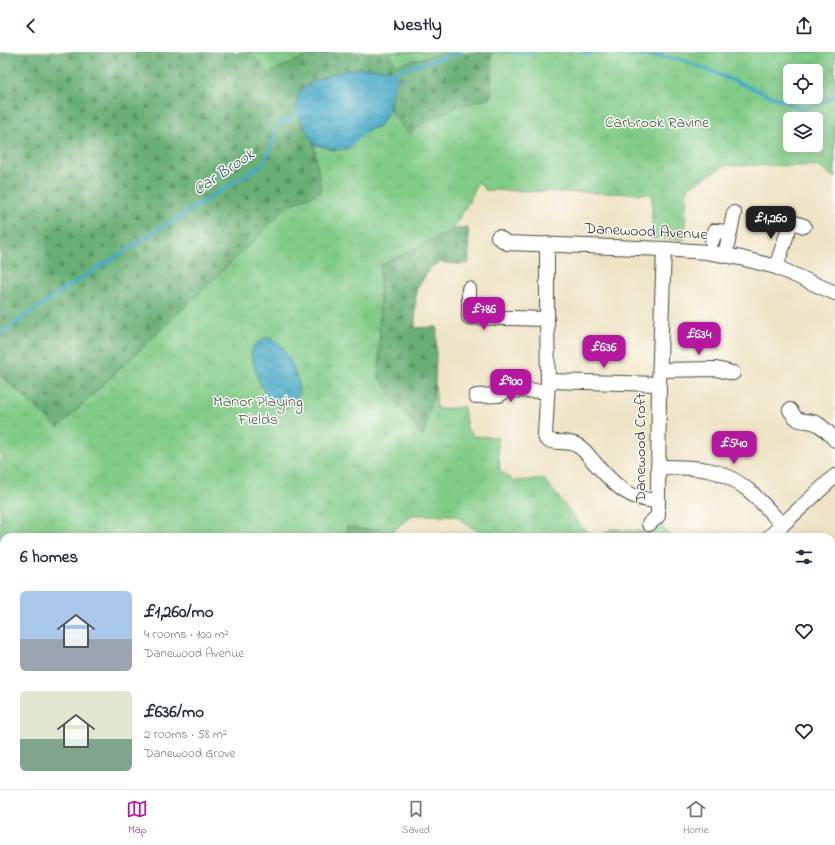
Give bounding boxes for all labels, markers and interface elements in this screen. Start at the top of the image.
text: Nestly [393,13,442,39]
icon: back [20,15,42,37]
icon: share [793,15,815,37]
map controls [783,64,823,152]
button: locate [783,64,823,104]
park label: Carbrook Ravine [605,111,710,135]
button: layers [783,112,823,152]
water label: Car Brook [188,141,261,202]
pin: £1,260 [738,206,804,240]
text: £1,260 [755,209,787,228]
street label: Danewood Avenue [583,217,709,247]
pin: £786 [460,297,508,331]
text: £786 [472,300,496,319]
pin: £634 [675,322,723,356]
text: £634 [687,325,711,344]
pin: £636 [580,335,628,369]
text: £636 [591,338,617,357]
pin: £900 [487,369,535,403]
text: £900 [499,372,523,391]
park label: Manor Playing Fields [213,390,303,432]
street label: Danewood Croft [629,393,653,504]
pin: £540 [710,431,758,465]
text: £540 [721,434,747,453]
text: 6 homes [20,545,78,570]
icon: filters [793,546,815,568]
text: £1,260/mo [144,600,214,625]
icon: home [52,607,100,655]
icon: heart [793,620,815,642]
text: 4 rooms · 100 m² [144,625,229,644]
text: Danewood Avenue [144,644,244,663]
text: £636/mo [144,700,204,725]
icon: home [52,707,100,755]
icon: heart [793,720,815,742]
text: 2 rooms · 58 m² [144,725,227,744]
text: Danewood Grove [144,744,235,763]
tab: Map [126,798,148,838]
tab: Saved [401,798,430,838]
tab: Home [683,798,709,838]

